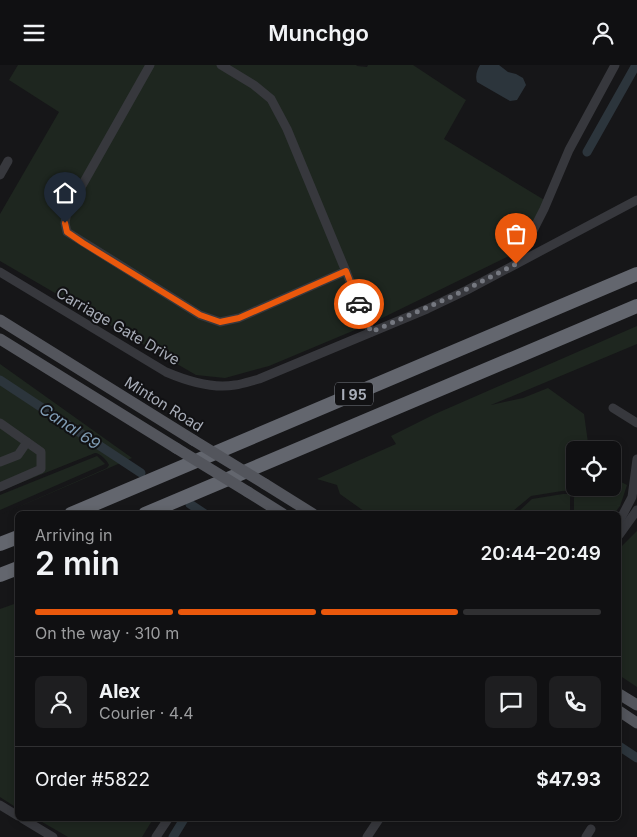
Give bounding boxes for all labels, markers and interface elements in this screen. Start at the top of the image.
icon: menu [20,19,48,47]
icon: person [589,19,617,47]
text: Munchgo [268,20,369,46]
pin [44,172,86,223]
icon: home [51,179,79,207]
pin [495,213,537,264]
icon: bag [502,220,530,248]
courier [334,279,384,329]
street label: Carriage Gate Drive [53,283,183,369]
icon: car [345,290,373,318]
street label: Minton Road [121,372,207,436]
road number: I 95 [335,383,373,405]
water label: Canal 69 [36,398,104,454]
map controls [566,441,621,496]
button: locate [566,441,621,496]
text: Arriving in [35,525,112,545]
text: 20:44–20:49 [481,542,601,565]
text: 2 min [35,544,120,583]
text: On the way · 310 m [35,623,179,643]
button: person [35,676,87,728]
button: chat [485,676,537,728]
button: phone [549,676,601,728]
text: Alex [99,680,140,703]
text: Courier · 4.4 [99,703,194,723]
text: Order #5822 [35,768,150,791]
text: $47.93 [536,768,601,791]

